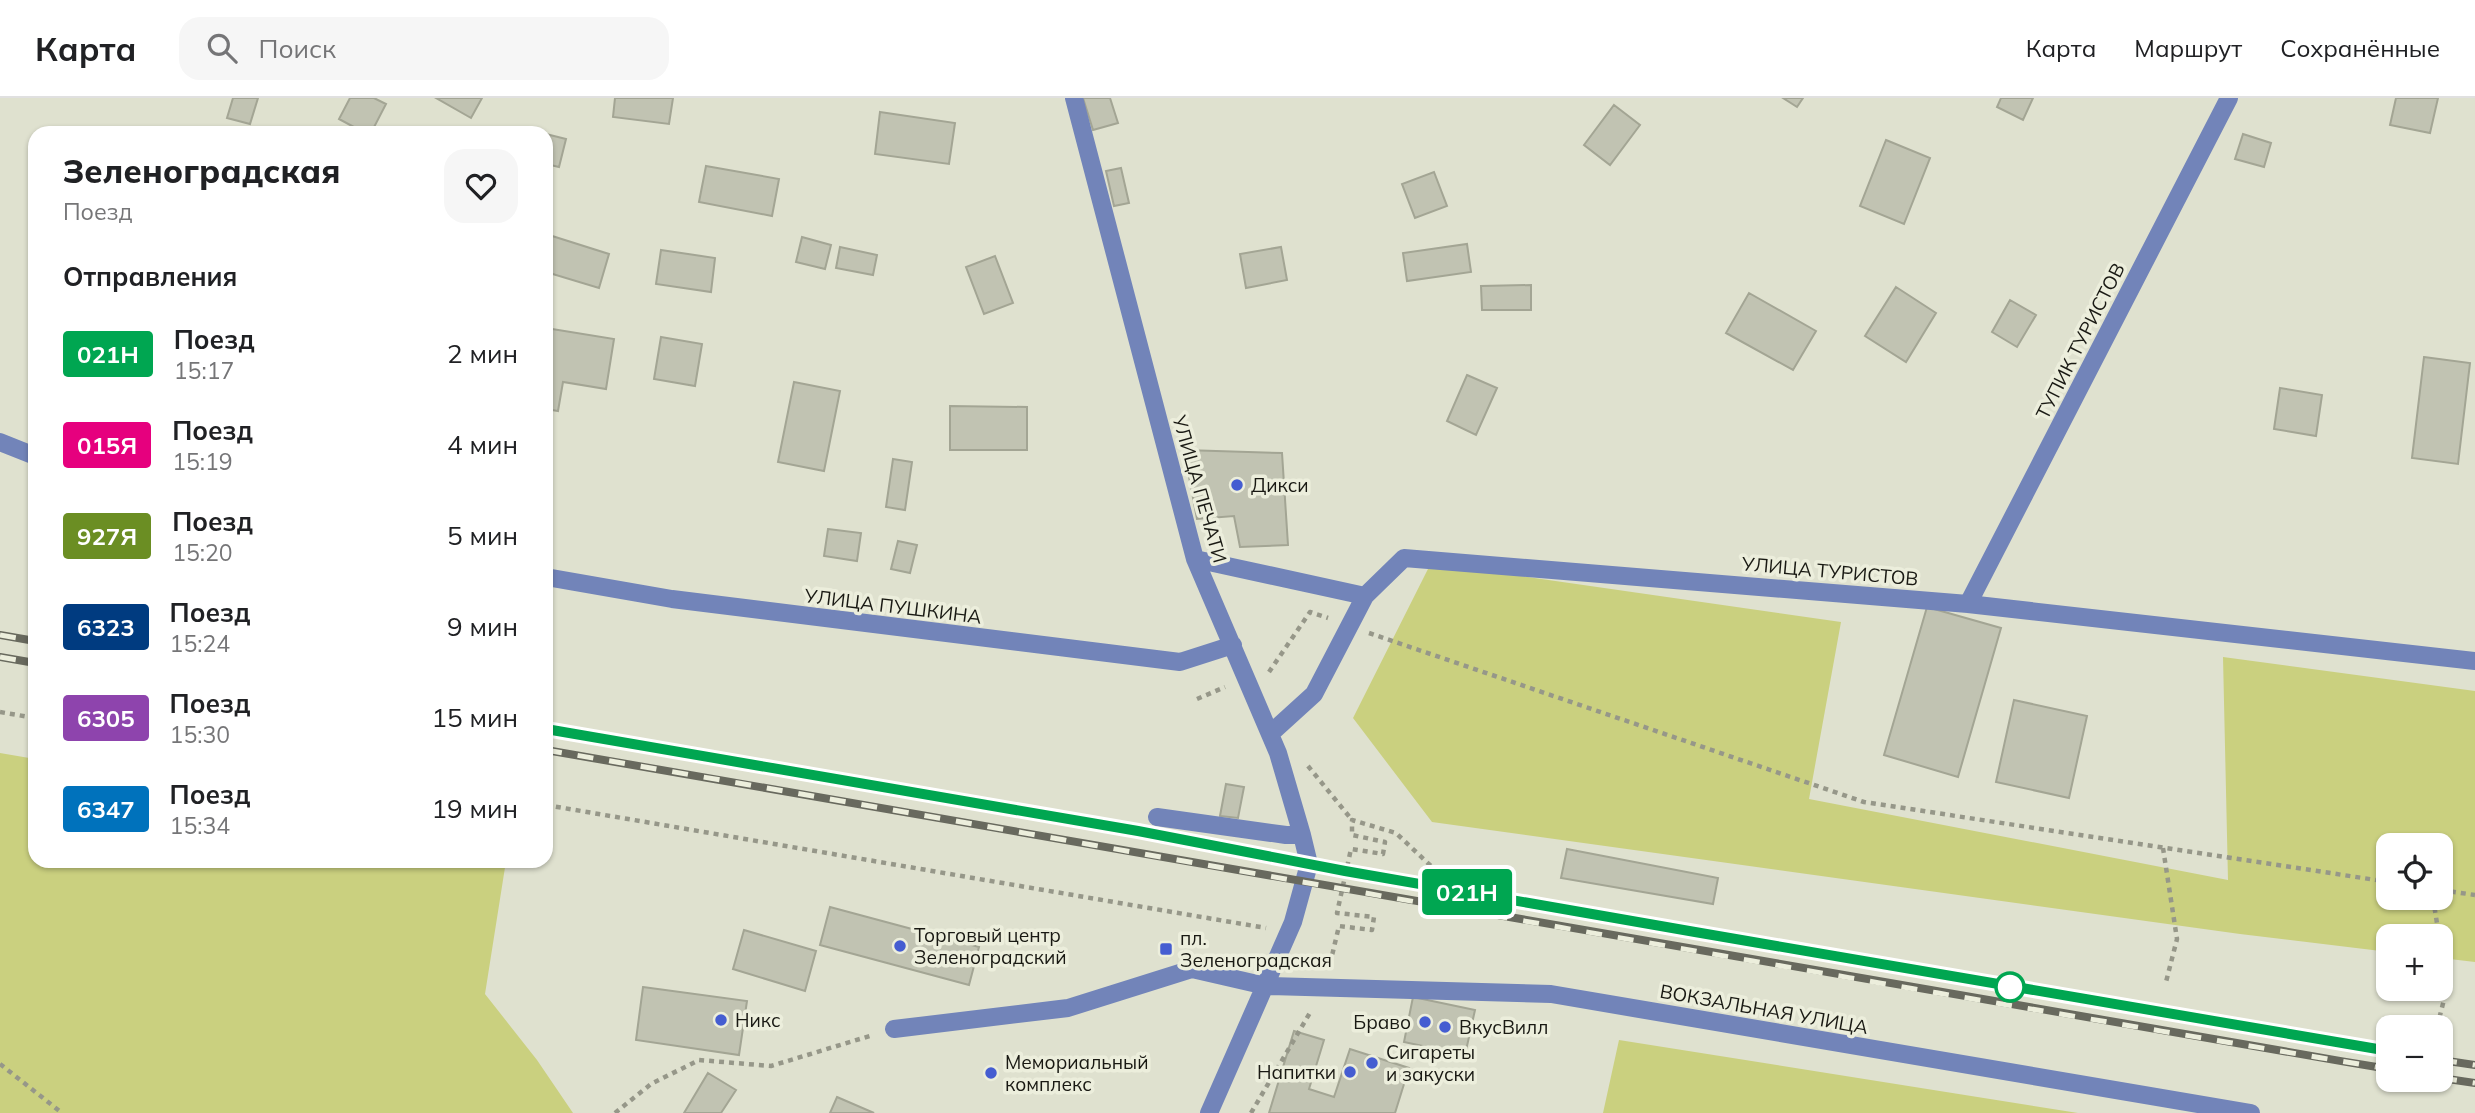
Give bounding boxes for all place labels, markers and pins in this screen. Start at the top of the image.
place label: Дикси [1251,473,1309,497]
marker: Дикси [1229,477,1245,493]
place label: Торговый центр Зеленоградский [914,923,1067,969]
place label: пл. Зеленоградская [1180,926,1332,972]
marker: Торговый центр Зеленоградский [892,938,908,954]
marker: пл. Зеленоградская [1158,941,1174,957]
unlabelled marker [1995,972,2025,1002]
place label: Никс [735,1008,781,1032]
place label: Браво [1353,1010,1411,1034]
marker: Никс [713,1012,729,1028]
marker: Браво [1417,1014,1433,1030]
place label: ВкусВилл [1459,1015,1548,1039]
marker: ВкусВилл [1437,1019,1453,1035]
place label: Сигареты и закуски [1386,1040,1475,1086]
place label: Мемориальный комплекс [1005,1050,1149,1096]
marker: Сигареты и закуски [1364,1055,1380,1071]
place label: Напитки [1257,1060,1336,1084]
marker: Напитки [1342,1064,1358,1080]
marker: Мемориальный комплекс [983,1065,999,1081]

